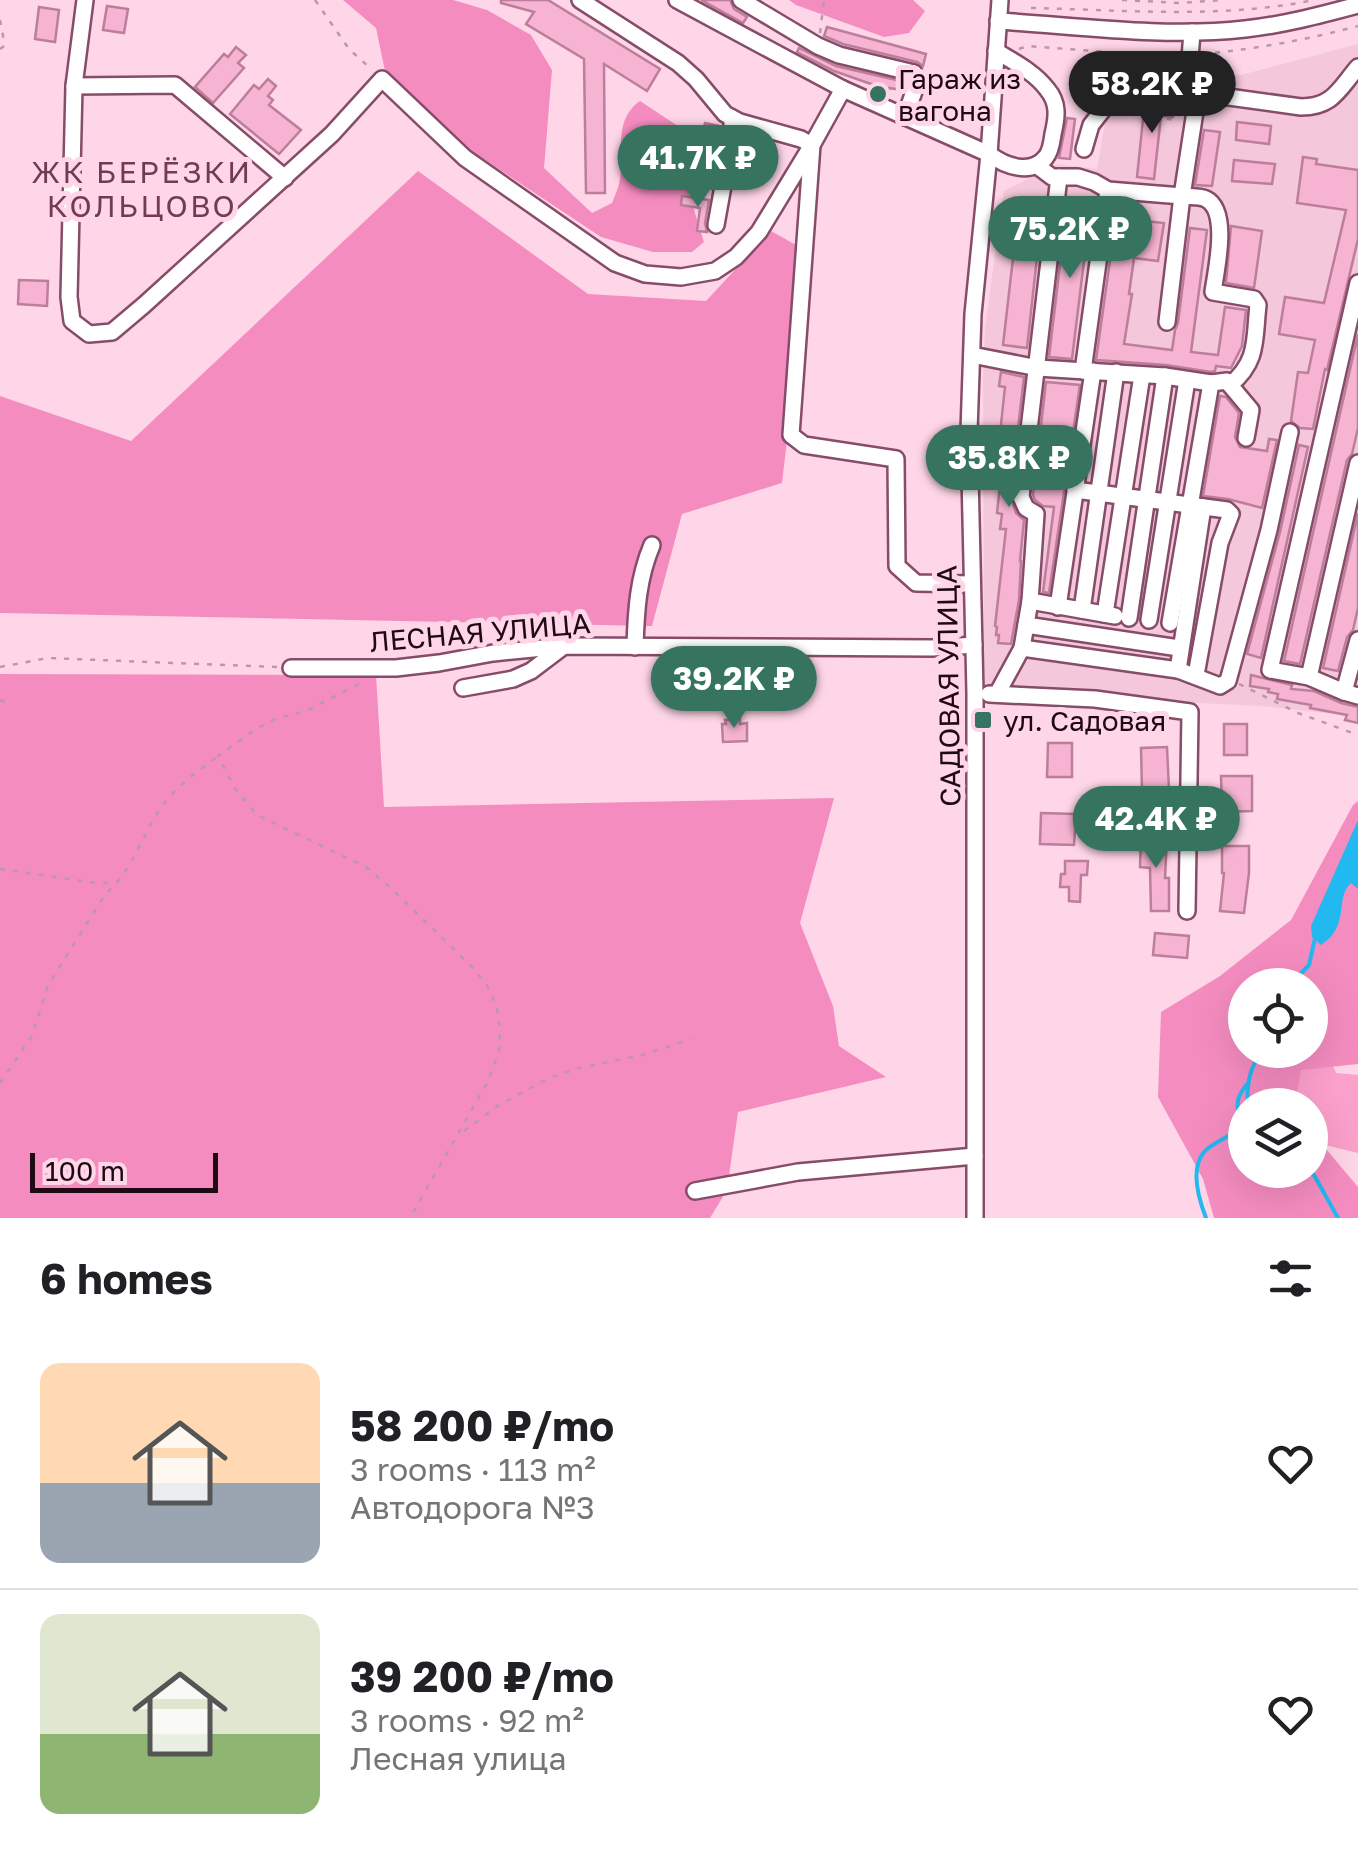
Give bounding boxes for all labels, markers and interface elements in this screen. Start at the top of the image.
pin: 58.2K ₽ [1060,51,1244,136]
place label: Гараж из вагона [898,62,1021,127]
text: 58.2K ₽ [1091,64,1213,102]
marker: Гараж из вагона [867,83,889,105]
pin: 41.7K ₽ [606,125,790,210]
text: 41.7K ₽ [640,138,756,176]
district label: ЖК БЕРЁЗКИ КОЛЬЦОВО [31,154,253,224]
pin: 75.2K ₽ [978,196,1162,281]
text: 75.2K ₽ [1010,209,1130,247]
pin: 35.8K ₽ [917,425,1101,510]
text: 35.8K ₽ [948,438,1070,476]
street label: САДОВАЯ УЛИЦА [929,565,967,807]
street label: ЛЕСНАЯ УЛИЦА [368,606,592,658]
pin: 39.2K ₽ [642,646,826,731]
text: 39.2K ₽ [673,659,795,697]
place label: ул. Садовая [1003,704,1166,737]
marker: ул. Садовая [972,709,994,731]
pin: 42.4K ₽ [1064,786,1248,871]
text: 42.4K ₽ [1095,799,1217,837]
map controls [1228,968,1328,1188]
button: locate [1228,968,1328,1068]
button: layers [1228,1088,1328,1188]
scale bar [30,1148,218,1192]
text: 100 m [45,1154,125,1187]
icon: filters [1263,1251,1318,1306]
text: 6 homes [40,1253,213,1303]
text: 58 200 ₽/mo [350,1400,614,1450]
icon: home [120,1403,240,1523]
icon: heart [1263,1436,1318,1491]
text: 3 rooms · 113 m² [350,1450,596,1488]
text: Автодорога №3 [350,1488,595,1526]
text: 39 200 ₽/mo [350,1651,614,1701]
icon: home [120,1654,240,1774]
icon: heart [1263,1687,1318,1742]
text: 3 rooms · 92 m² [350,1701,584,1739]
text: Лесная улица [350,1739,566,1777]

